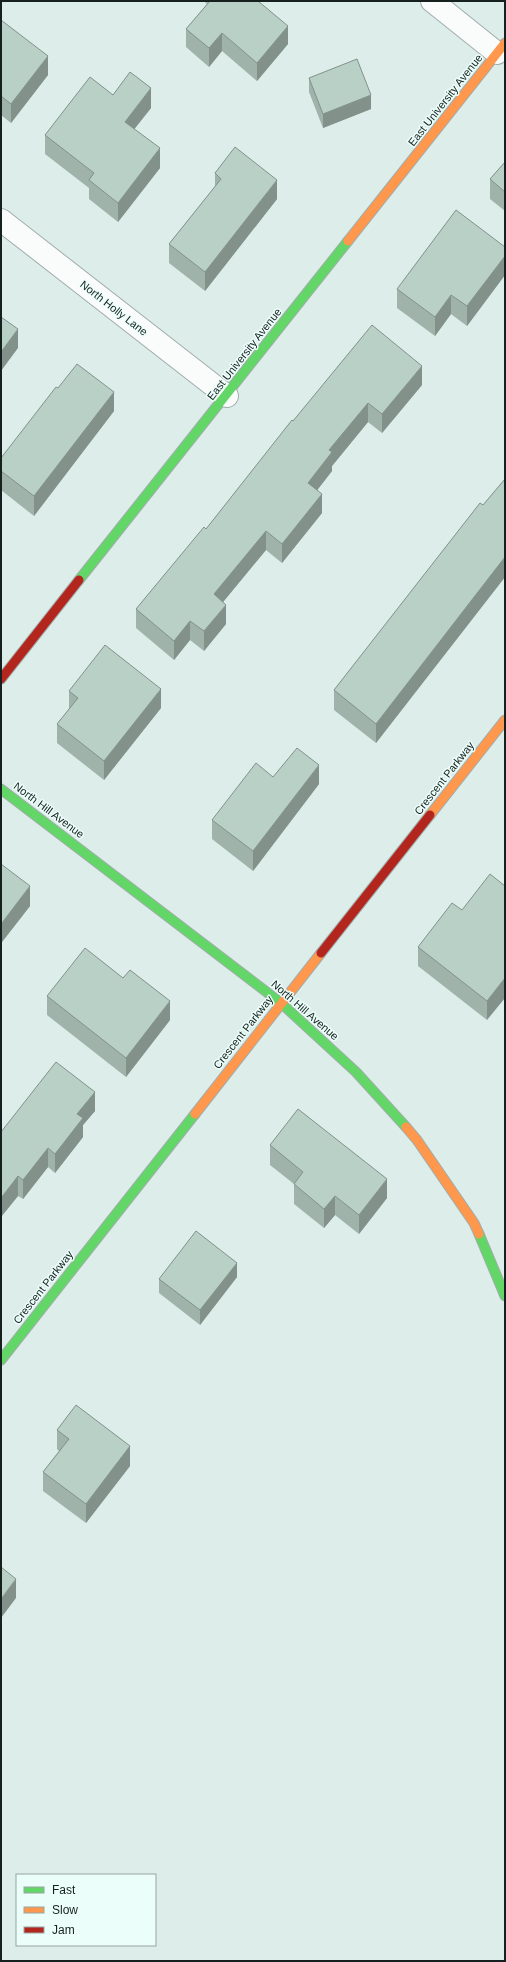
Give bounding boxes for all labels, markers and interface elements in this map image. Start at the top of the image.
street label: East University Avenue [406,52,484,148]
street label: North Holly Lane [78,278,150,338]
street label: East University Avenue [205,306,283,402]
street label: Crescent Parkway [412,739,477,817]
street label: North Hill Avenue [12,780,86,840]
street label: North Hill Avenue [269,978,341,1042]
street label: Crescent Parkway [211,993,276,1071]
street label: Crescent Parkway [11,1248,76,1326]
legend [16,1874,156,1946]
text: Fast [52,1883,76,1897]
text: Slow [52,1903,78,1917]
text: Jam [52,1923,75,1937]

